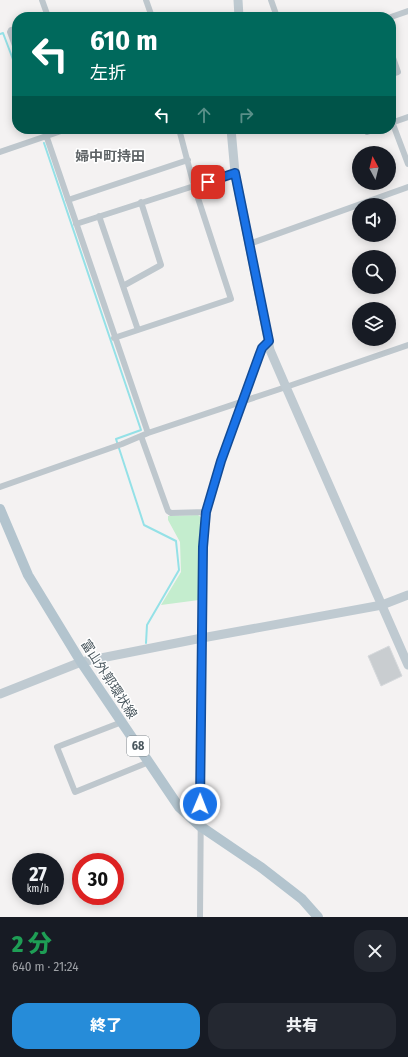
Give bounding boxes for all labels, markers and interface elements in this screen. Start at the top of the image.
text: 610 m [90,24,158,57]
icon: left [24,28,76,80]
text: 左折 [90,62,126,84]
icon: left [151,104,173,126]
icon: ahead [193,104,215,126]
icon: right [235,104,257,126]
north arrow [352,146,396,190]
map controls [352,146,396,346]
district label: 婦中町持田 [75,148,145,165]
pin [191,165,225,199]
icon: arrive [197,171,219,193]
button: sound [352,198,396,242]
button: search [352,250,396,294]
button: layers [352,302,396,346]
street label: 富山外郭環状線 [78,637,140,721]
road number: 68 [127,736,149,756]
position arrow [179,783,221,825]
speed limit sign: 30 [72,853,124,905]
text: 27 [29,862,47,886]
text: km/h [27,883,49,895]
text: 2 分 [12,930,52,958]
button: close [354,930,396,972]
text: 640 m · 21:24 [12,959,78,974]
button: 終了 [12,1003,200,1049]
button: 共有 [208,1003,396,1049]

